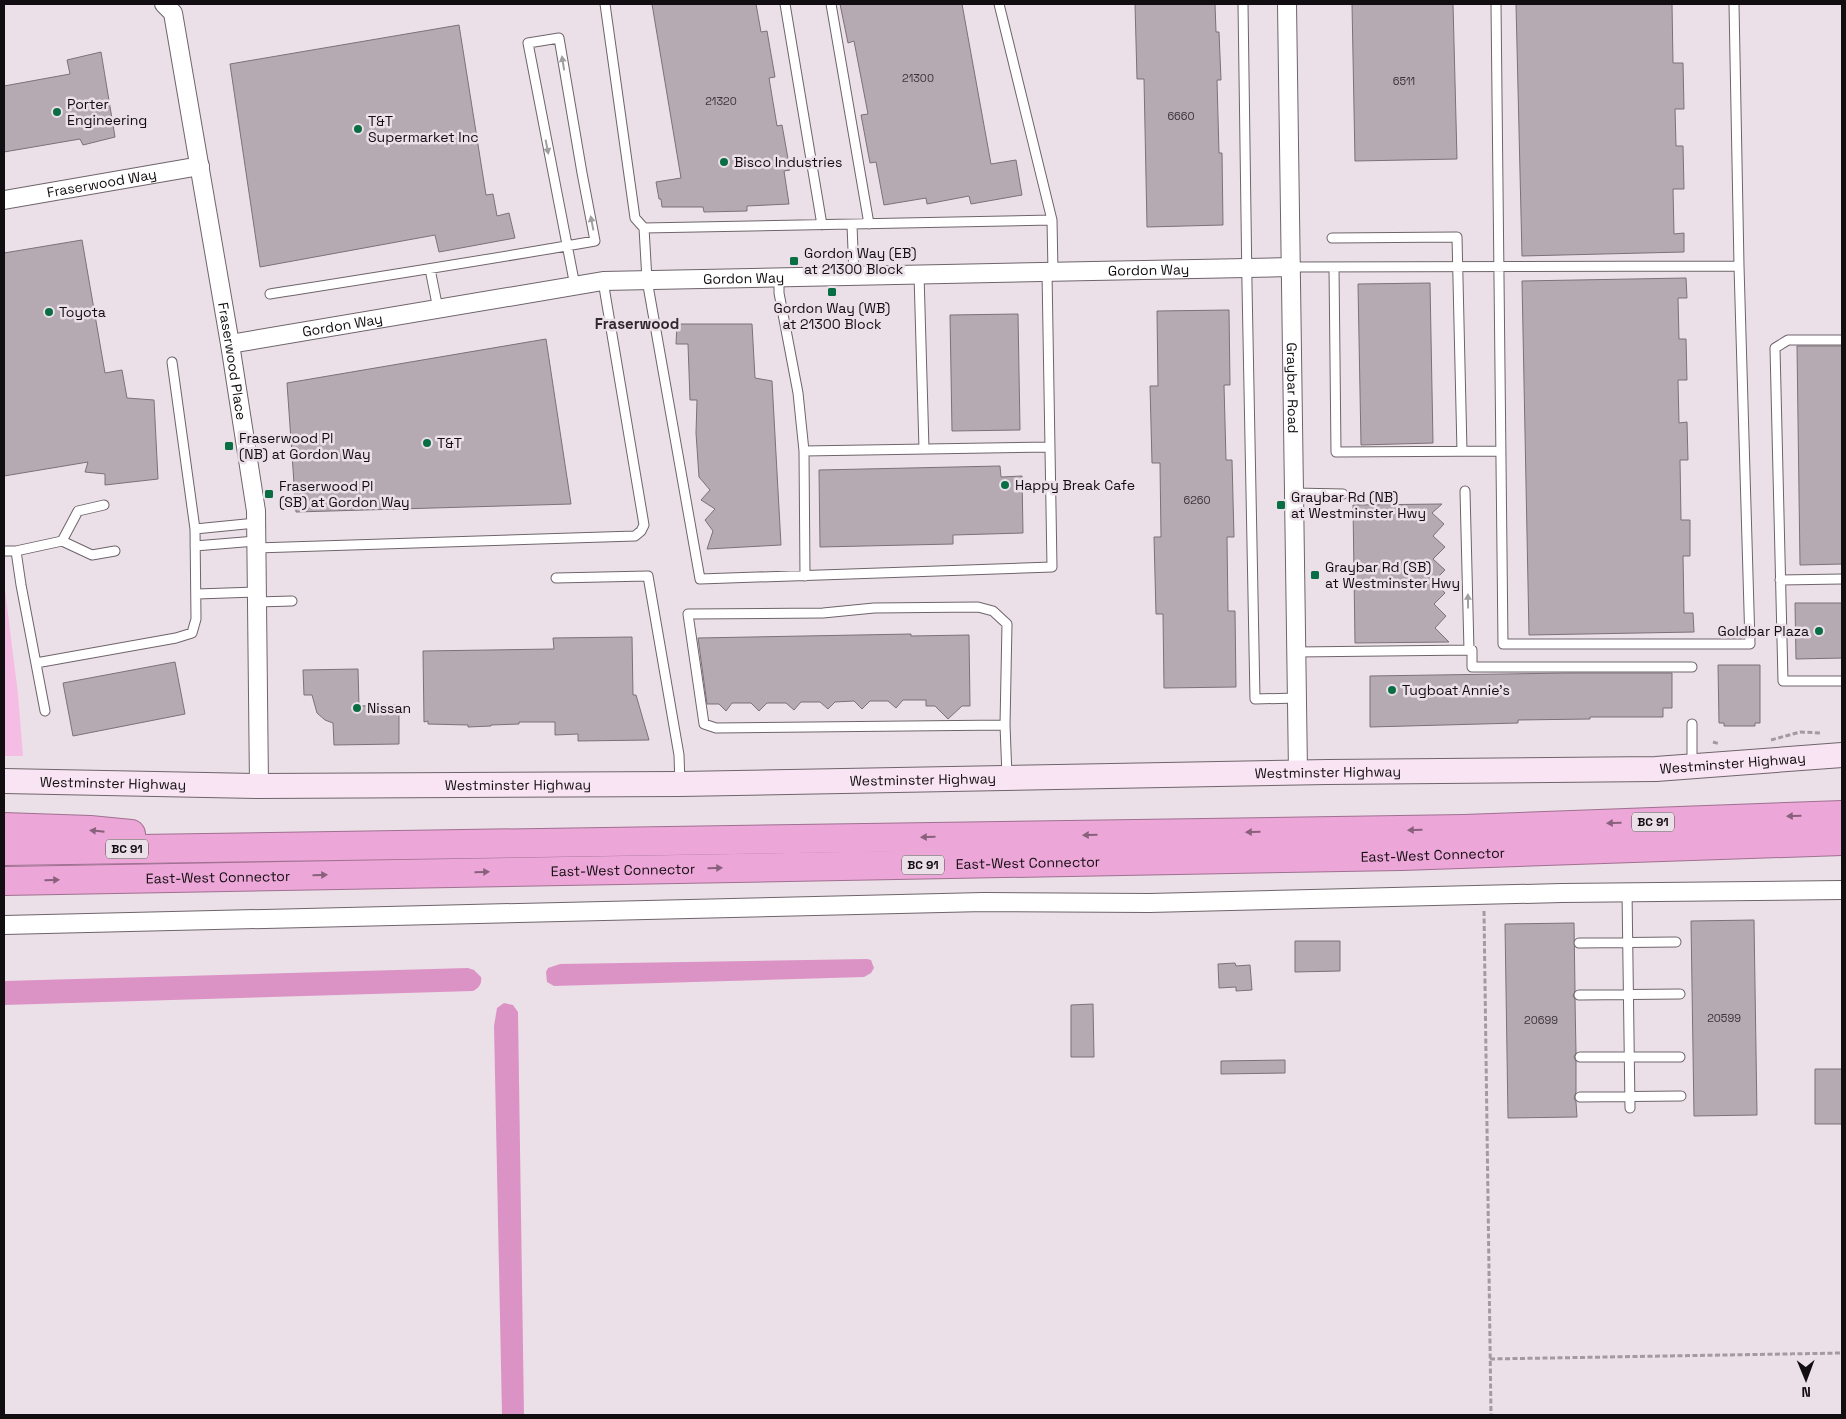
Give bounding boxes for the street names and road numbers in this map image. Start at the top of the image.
street label: Fraserwood Way [45,165,158,201]
street label: Gordon Way [1108,260,1189,280]
street label: Gordon Way [703,268,785,288]
street label: Fraserwood Place [214,301,251,421]
street label: Gordon Way [301,309,384,341]
street label: Graybar Road [1283,342,1302,434]
street label: Westminster Highway [1659,749,1806,778]
street label: Westminster Highway [1254,762,1401,782]
street label: Westminster Highway [850,769,996,790]
street label: Westminster Highway [40,773,186,794]
street label: Westminster Highway [445,775,591,794]
road number: BC 91 [1632,812,1674,832]
road number: BC 91 [106,840,148,859]
street label: East-West Connector [1360,843,1505,866]
street label: East-West Connector [955,852,1100,873]
road number: BC 91 [902,856,944,874]
street label: East-West Connector [551,860,695,880]
street label: East-West Connector [146,867,290,887]

